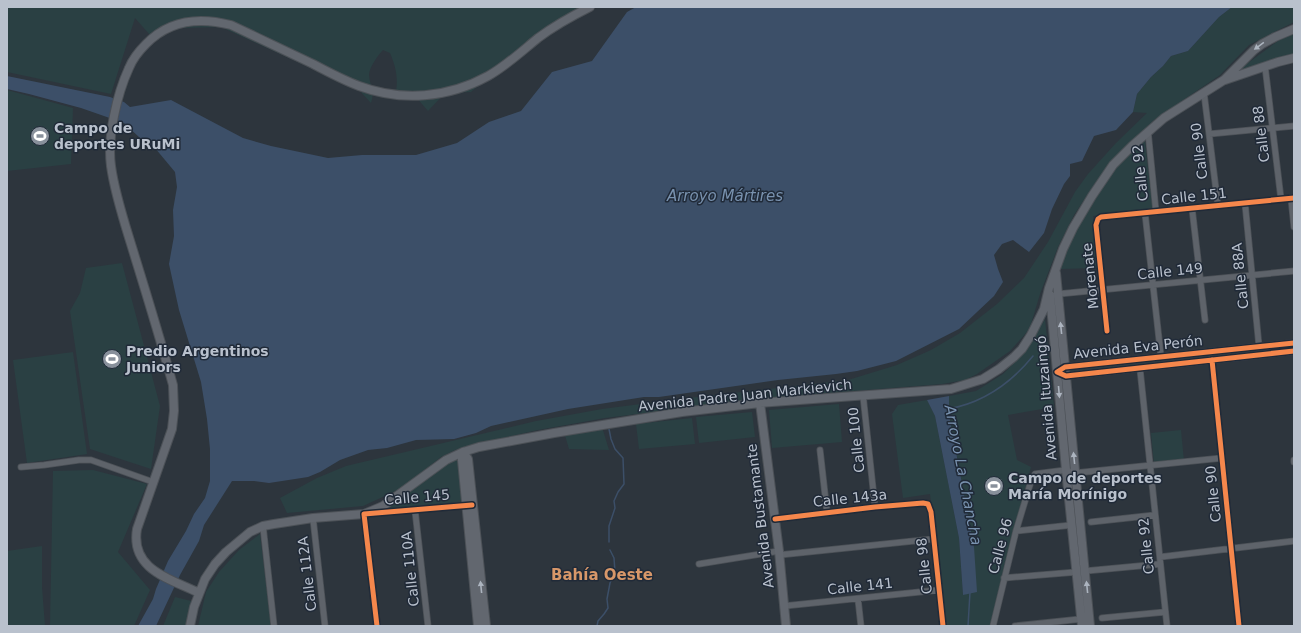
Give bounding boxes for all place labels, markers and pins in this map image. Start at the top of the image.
place label: Campo de deportes URuMi [54,120,180,152]
sports icon: Campo de deportes URuMi [29,125,51,147]
place label: Predio Argentinos Juniors [125,343,269,375]
sports icon: Predio Argentinos Juniors [101,348,123,370]
place label: Campo de deportes María Morínigo [1008,470,1162,502]
sports icon: Campo de deportes María Morínigo [983,475,1005,497]

